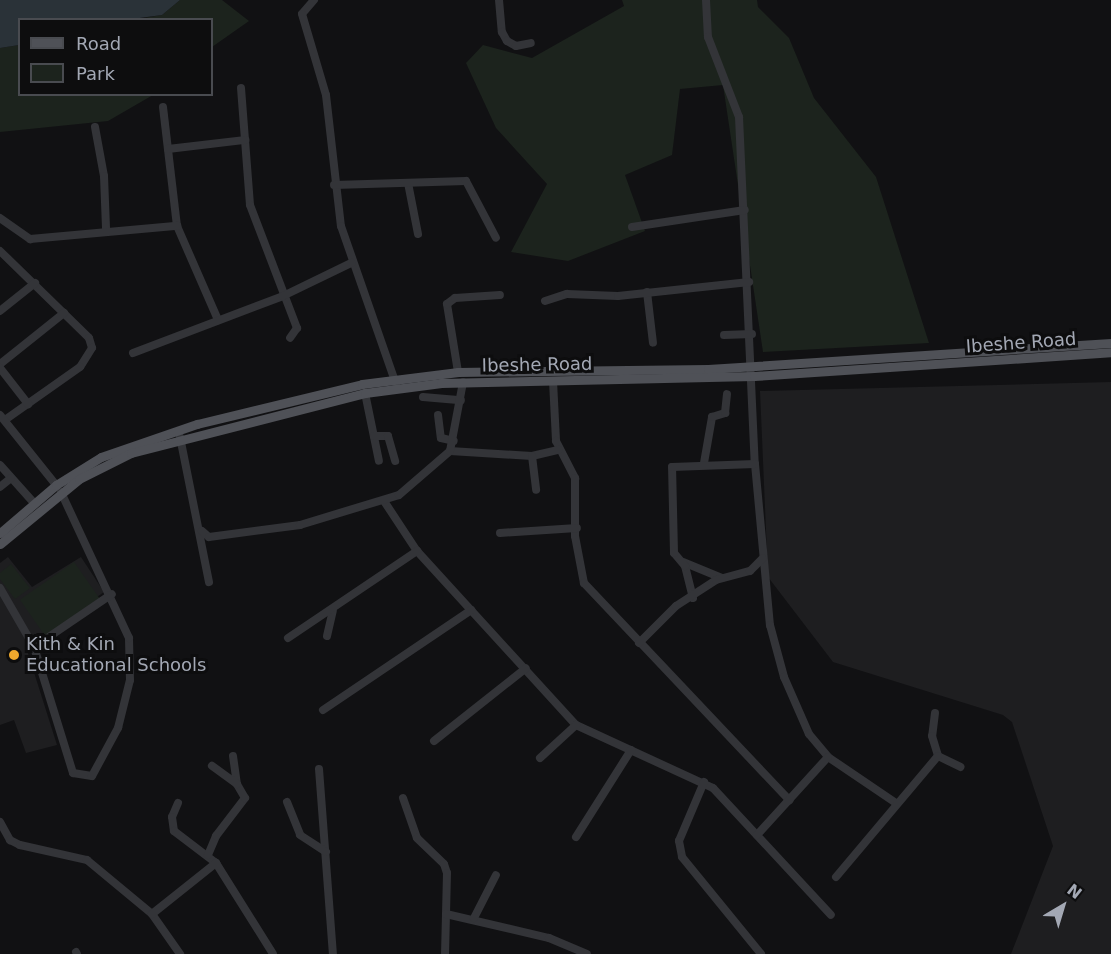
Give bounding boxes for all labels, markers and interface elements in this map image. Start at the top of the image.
legend [18,18,213,96]
text: Road [76,33,121,54]
text: Park [76,63,115,84]
street label: Ibeshe Road [965,328,1077,358]
street label: Ibeshe Road [482,353,592,377]
place label: Kith & Kin Educational Schools [26,634,207,676]
marker: Kith & Kin Educational Schools [7,648,21,662]
north arrow [1033,876,1093,936]
text: N [1063,880,1086,903]

